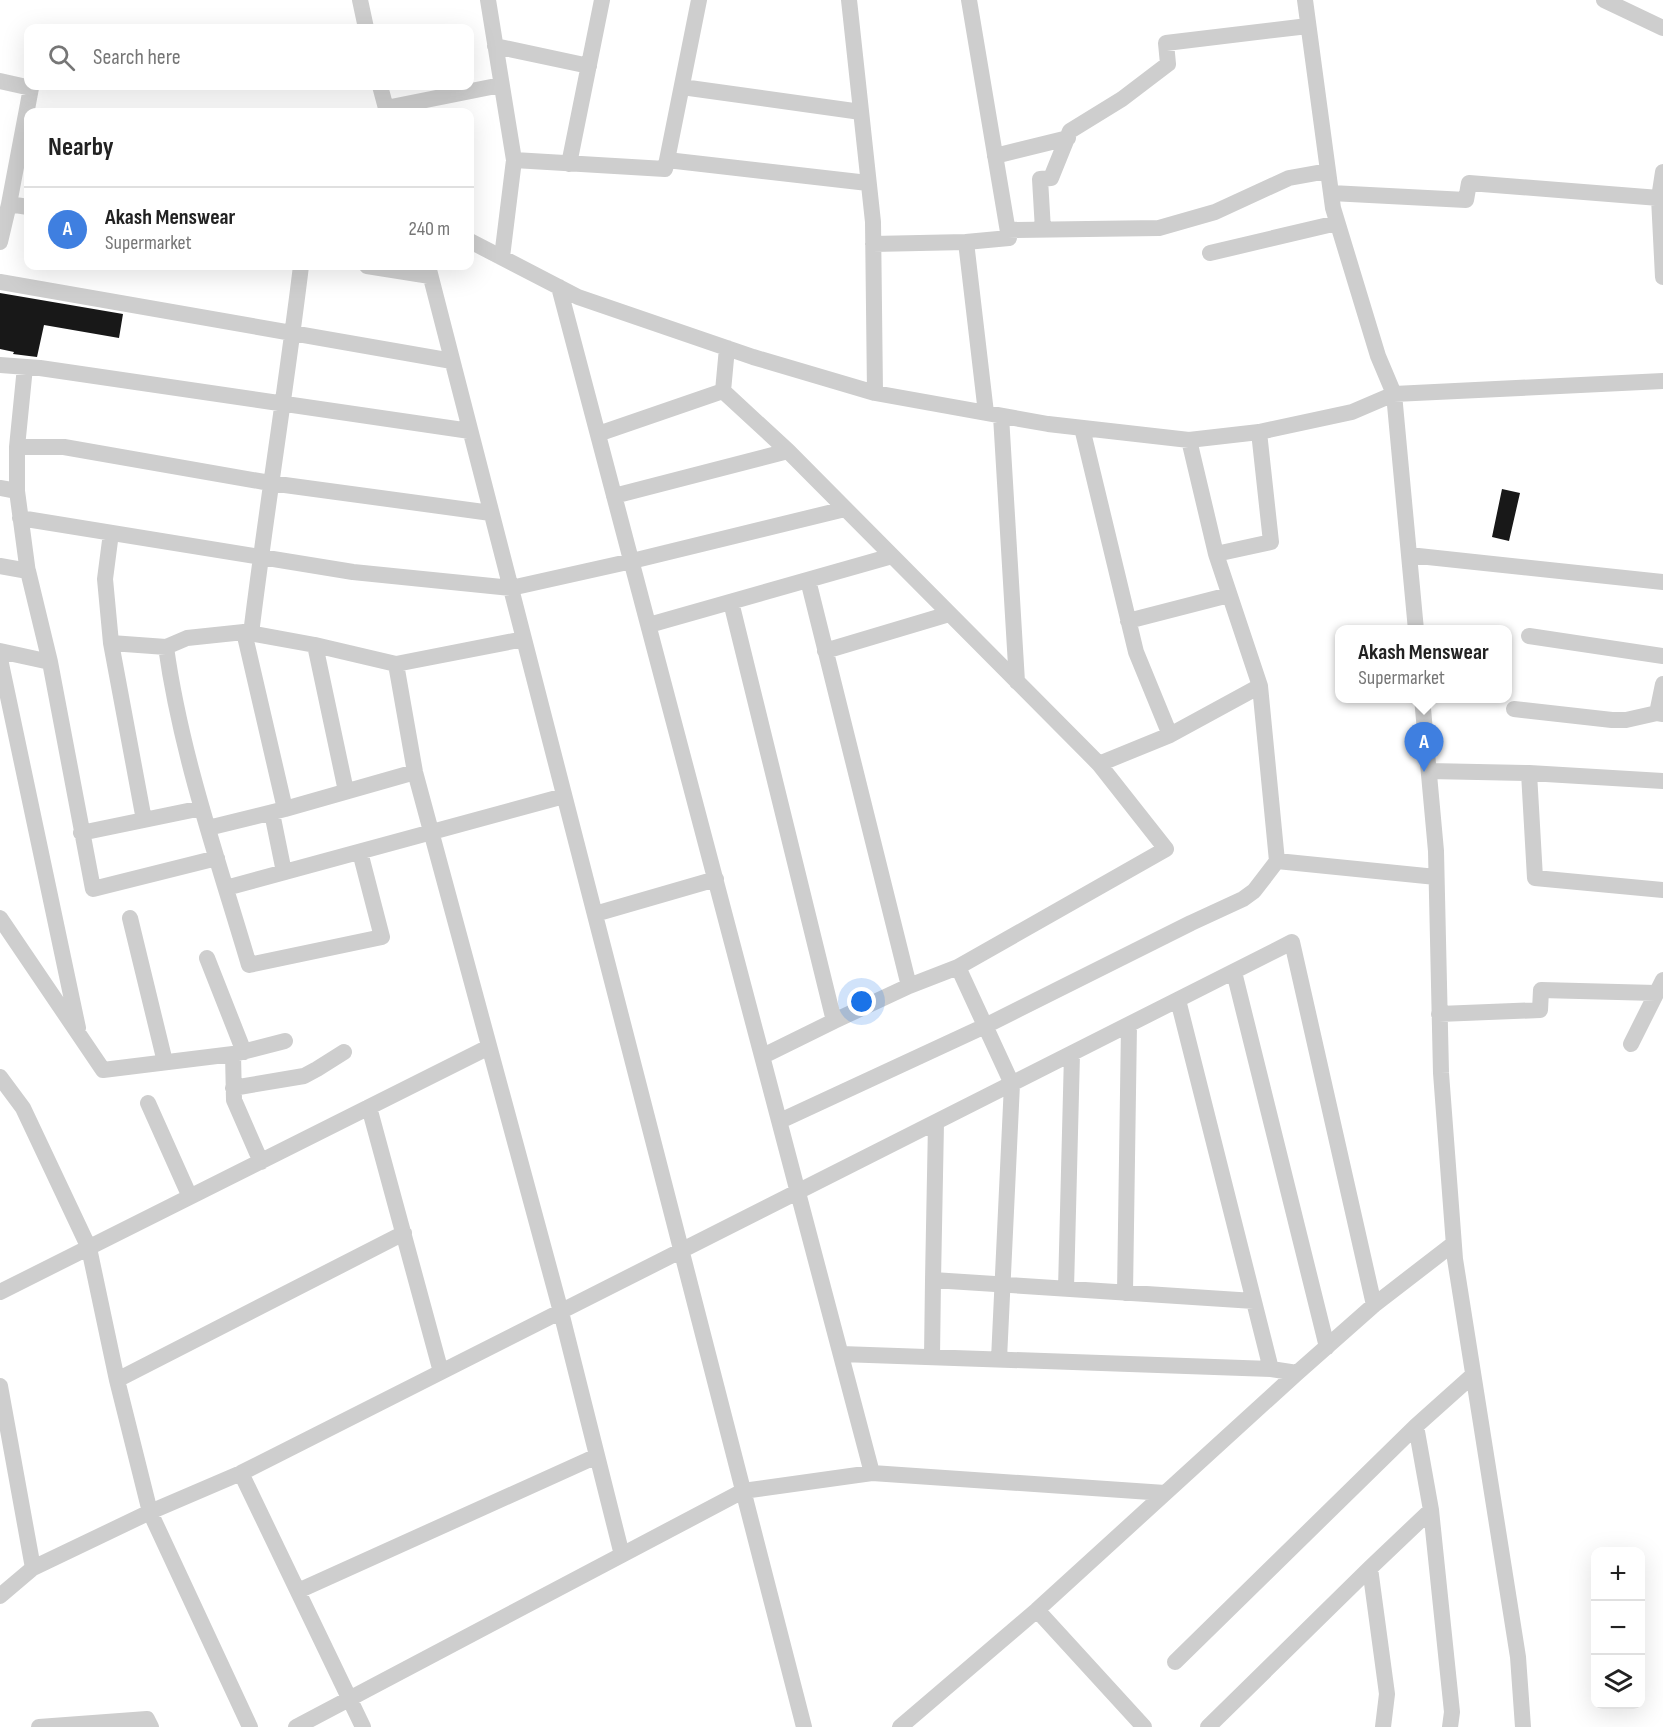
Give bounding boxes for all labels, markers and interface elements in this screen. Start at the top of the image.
search box [24,24,474,90]
icon: search [45,41,78,74]
text: Search here [93,44,180,71]
text: Nearby [48,132,114,163]
text: Akash Menswear [105,204,235,231]
text: A [63,217,72,241]
text: 240 m [409,217,450,241]
text: Supermarket [105,231,192,255]
popup [1335,625,1512,703]
text: Akash Menswear [1358,639,1489,666]
text: Supermarket [1358,666,1445,690]
pin: A [1404,722,1444,772]
your location [847,987,876,1016]
map controls [1591,1547,1645,1709]
button: + [1591,1547,1645,1601]
button: − [1591,1601,1645,1655]
button: layers [1591,1655,1645,1709]

